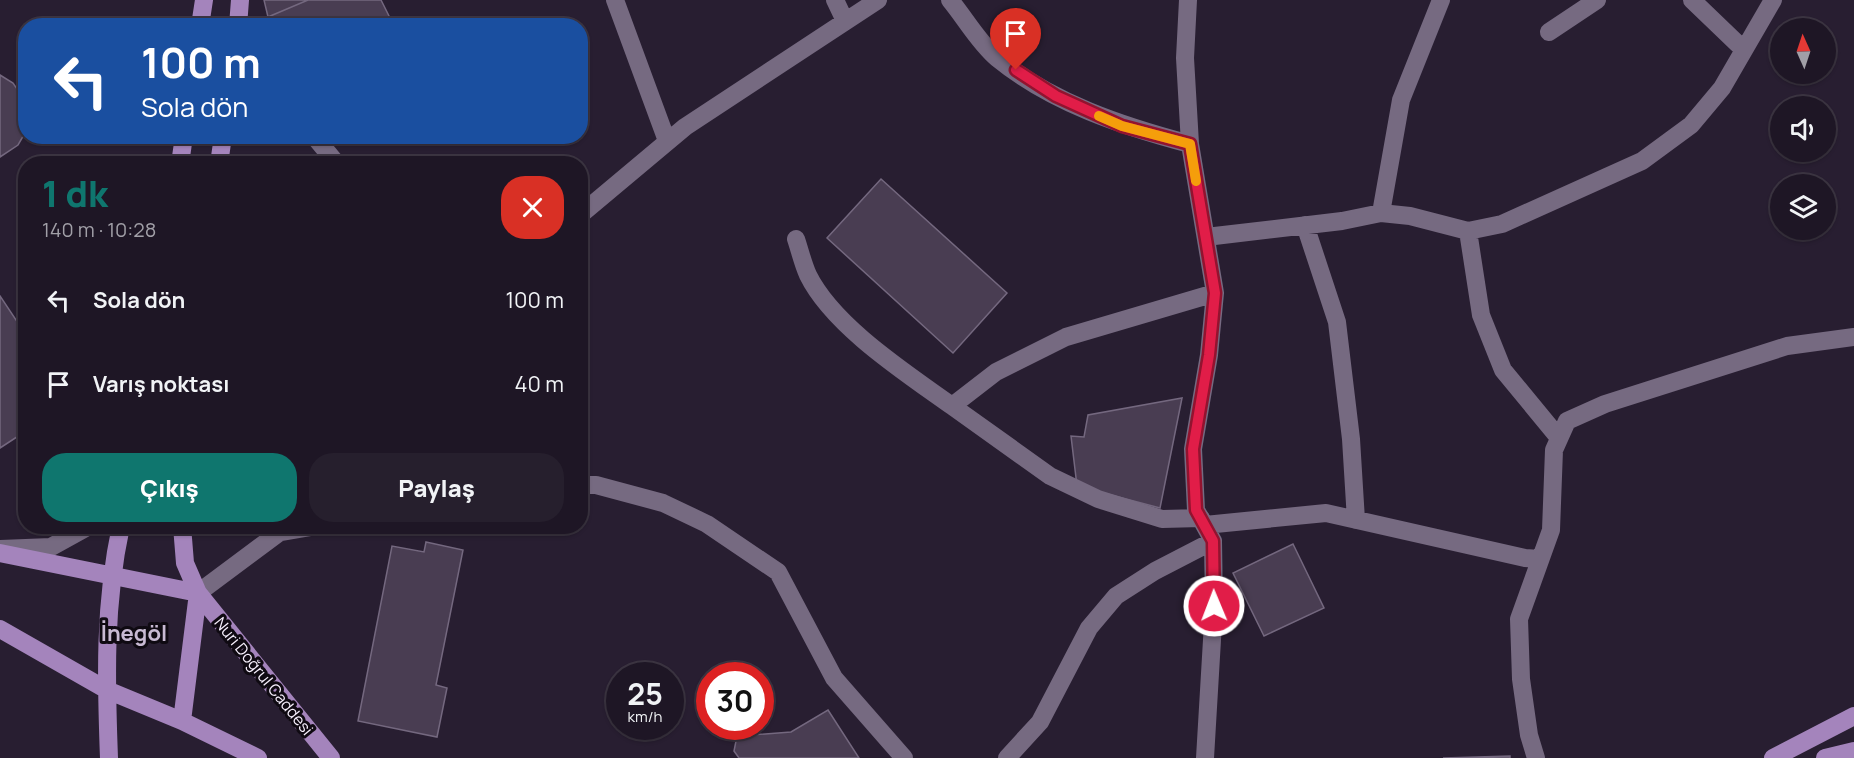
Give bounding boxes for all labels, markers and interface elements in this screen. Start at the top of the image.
pin [990,8,1041,70]
icon: arrive [999,17,1032,50]
north arrow [1770,18,1836,84]
map controls [1770,18,1836,240]
text: 100 m [141,33,261,91]
icon: left [42,42,120,120]
text: Sola dön [141,88,248,125]
button: sound [1770,96,1836,162]
text: 1 dk [42,169,108,218]
button: layers [1770,174,1836,240]
button: close [501,176,564,239]
text: 140 m · 10:28 [42,216,156,243]
icon: left [42,284,75,317]
text: Sola dön [93,285,185,315]
text: 100 m [506,285,564,315]
icon: arrive [42,368,75,401]
text: Varış noktası [93,369,229,399]
text: 40 m [515,369,564,399]
button: Çıkış [42,453,297,522]
button: Paylaş [309,453,564,522]
position arrow [1182,574,1246,638]
street label: Nuri Doğrul Caddesi [210,612,318,740]
district label: İnegöl [101,618,167,648]
speed limit sign: 30 [696,662,774,740]
text: 25 [627,673,663,714]
text: km/h [628,706,662,727]

